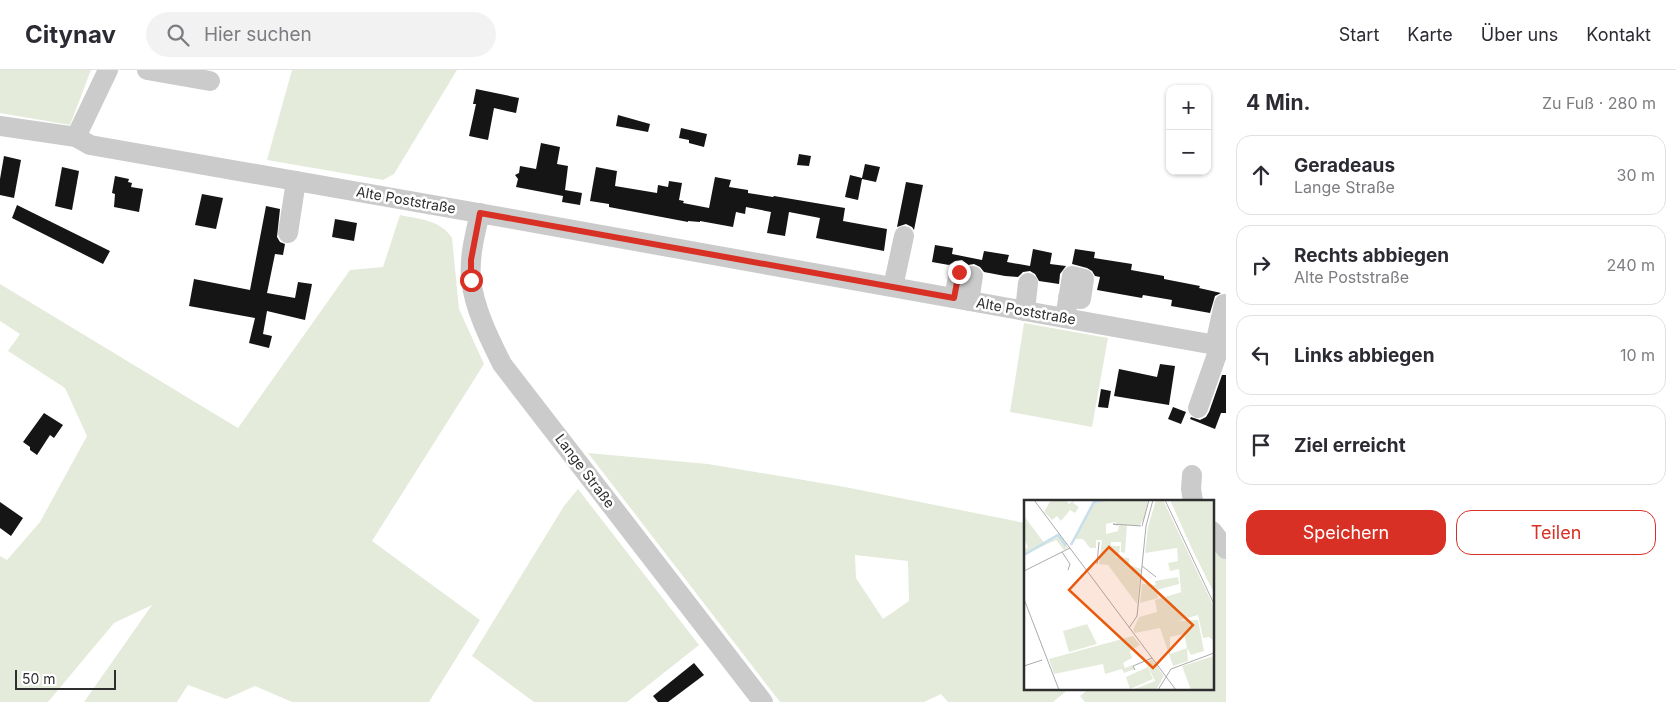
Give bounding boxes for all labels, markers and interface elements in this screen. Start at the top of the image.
search box [146,12,496,57]
text: Citynav [25,20,116,49]
icon: search [164,21,192,49]
text: Hier suchen [204,23,312,46]
text: Start [1339,24,1379,45]
text: Karte [1407,24,1453,45]
text: Über uns [1481,24,1558,45]
text: Kontakt [1586,24,1651,45]
map controls [1166,85,1211,175]
button: + [1166,85,1211,130]
text: 4 Min. [1246,90,1311,115]
text: Zu Fuß · 280 m [1542,93,1656,113]
button: − [1166,130,1211,175]
text: Geradeaus [1294,154,1395,177]
icon: ahead [1247,161,1275,189]
text: 30 m [1617,165,1655,185]
text: Lange Straße [1294,177,1395,197]
street label: Alte Poststraße [355,182,457,217]
text: Rechts abbiegen [1294,244,1449,267]
icon: right [1247,251,1275,279]
text: 240 m [1607,255,1655,275]
route end [948,261,971,284]
text: Alte Poststraße [1294,267,1409,287]
route start [460,269,483,292]
street label: Alte Poststraße [975,293,1077,328]
icon: left [1247,341,1275,369]
text: Links abbiegen [1294,344,1435,367]
text: 10 m [1620,345,1655,365]
street label: Lange Straße [552,430,619,511]
icon: arrive [1247,431,1275,459]
text: Ziel erreicht [1294,434,1406,457]
inset map [1024,500,1214,690]
button: Speichern [1246,510,1446,555]
button: Teilen [1456,510,1656,555]
scale bar [15,667,116,690]
text: 50 m [22,670,56,687]

